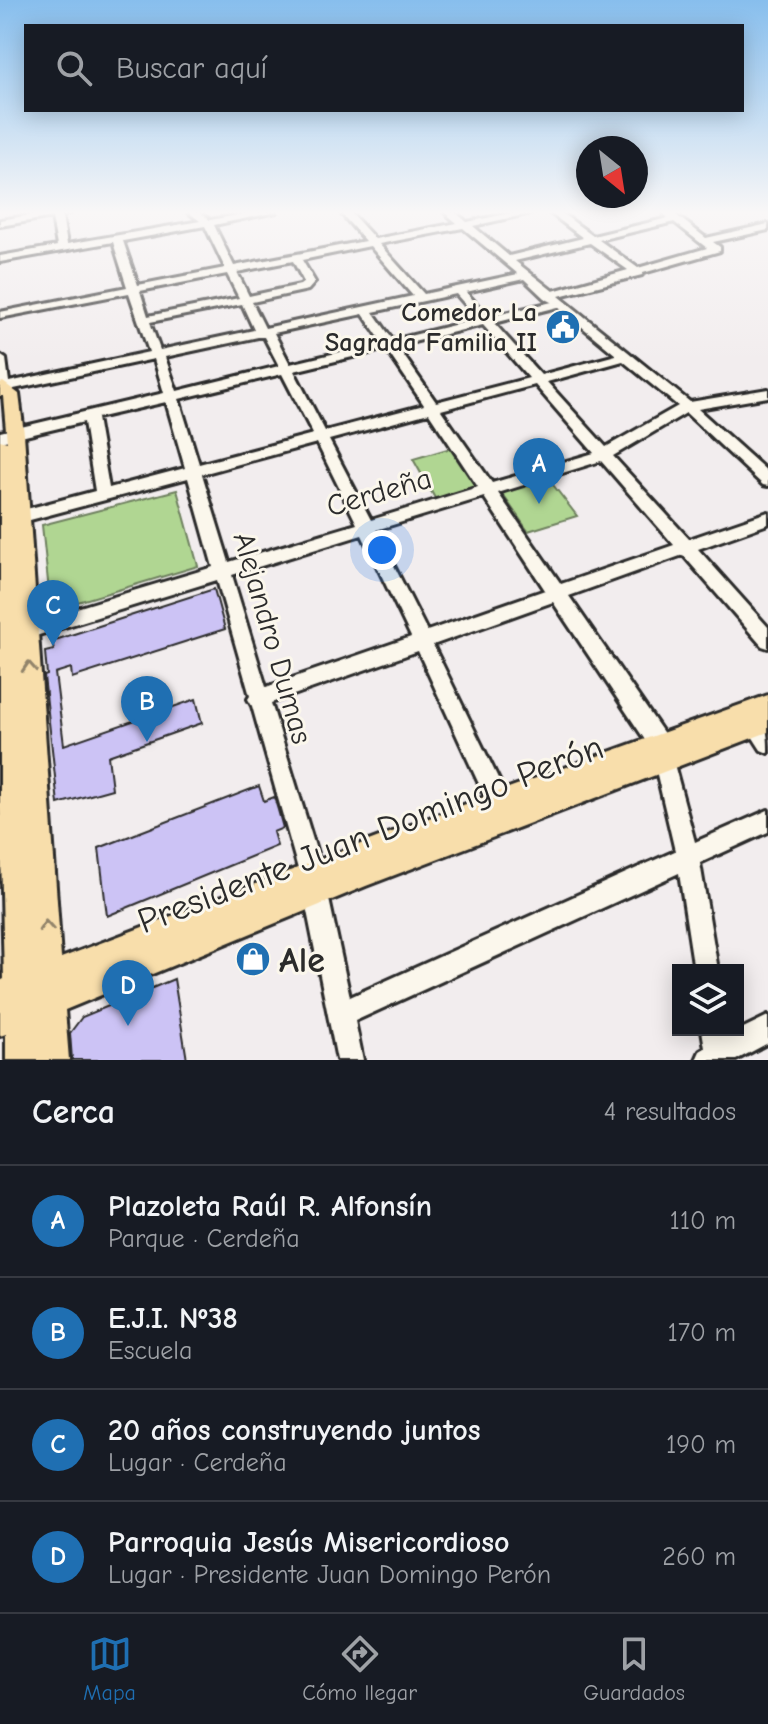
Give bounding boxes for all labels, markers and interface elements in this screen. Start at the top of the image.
search box [24,24,744,112]
icon: search [52,46,96,90]
text: Buscar aquí [116,51,267,86]
north arrow [576,136,648,208]
place label: Comedor La Sagrada Familia II [325,298,537,358]
public building icon: Comedor La Sagrada Familia II [544,308,582,346]
pin: A [513,438,565,504]
street label: Cerdeña [323,461,436,524]
street label: Alejandro Dumas [226,528,319,748]
your location [362,530,402,570]
pin: C [27,580,79,646]
one-way arrow [20,660,37,673]
pin: B [121,676,173,742]
street label: Presidente Juan Domingo Perón [132,727,609,942]
one-way arrow [38,919,55,932]
shop icon: Ale [234,940,272,978]
place label: Ale [279,940,325,981]
pin: D [102,960,154,1026]
map controls [672,964,744,1036]
button: layers [672,964,744,1036]
text: Cerca [32,1092,115,1132]
text: 4 resultados [604,1097,736,1127]
text: Plazoleta Raúl R. Alfonsín [108,1189,432,1224]
text: A [51,1206,65,1236]
text: 110 m [669,1206,736,1236]
text: Parque · Cerdeña [108,1224,300,1254]
text: E.J.I. Nº38 [108,1301,238,1336]
text: B [50,1318,66,1348]
text: 170 m [667,1318,736,1348]
text: Escuela [108,1336,192,1366]
text: 20 años construyendo juntos [108,1413,481,1448]
text: C [50,1430,66,1460]
text: 190 m [666,1430,736,1460]
text: Lugar · Cerdeña [108,1448,287,1478]
text: Parroquia Jesús Misericordioso [108,1525,510,1560]
text: D [50,1542,66,1572]
text: 260 m [662,1542,736,1572]
text: Lugar · Presidente Juan Domingo Perón [108,1560,551,1590]
tab: Mapa [83,1632,136,1706]
tab: Cómo llegar [302,1632,417,1706]
tab: Guardados [583,1632,685,1706]

